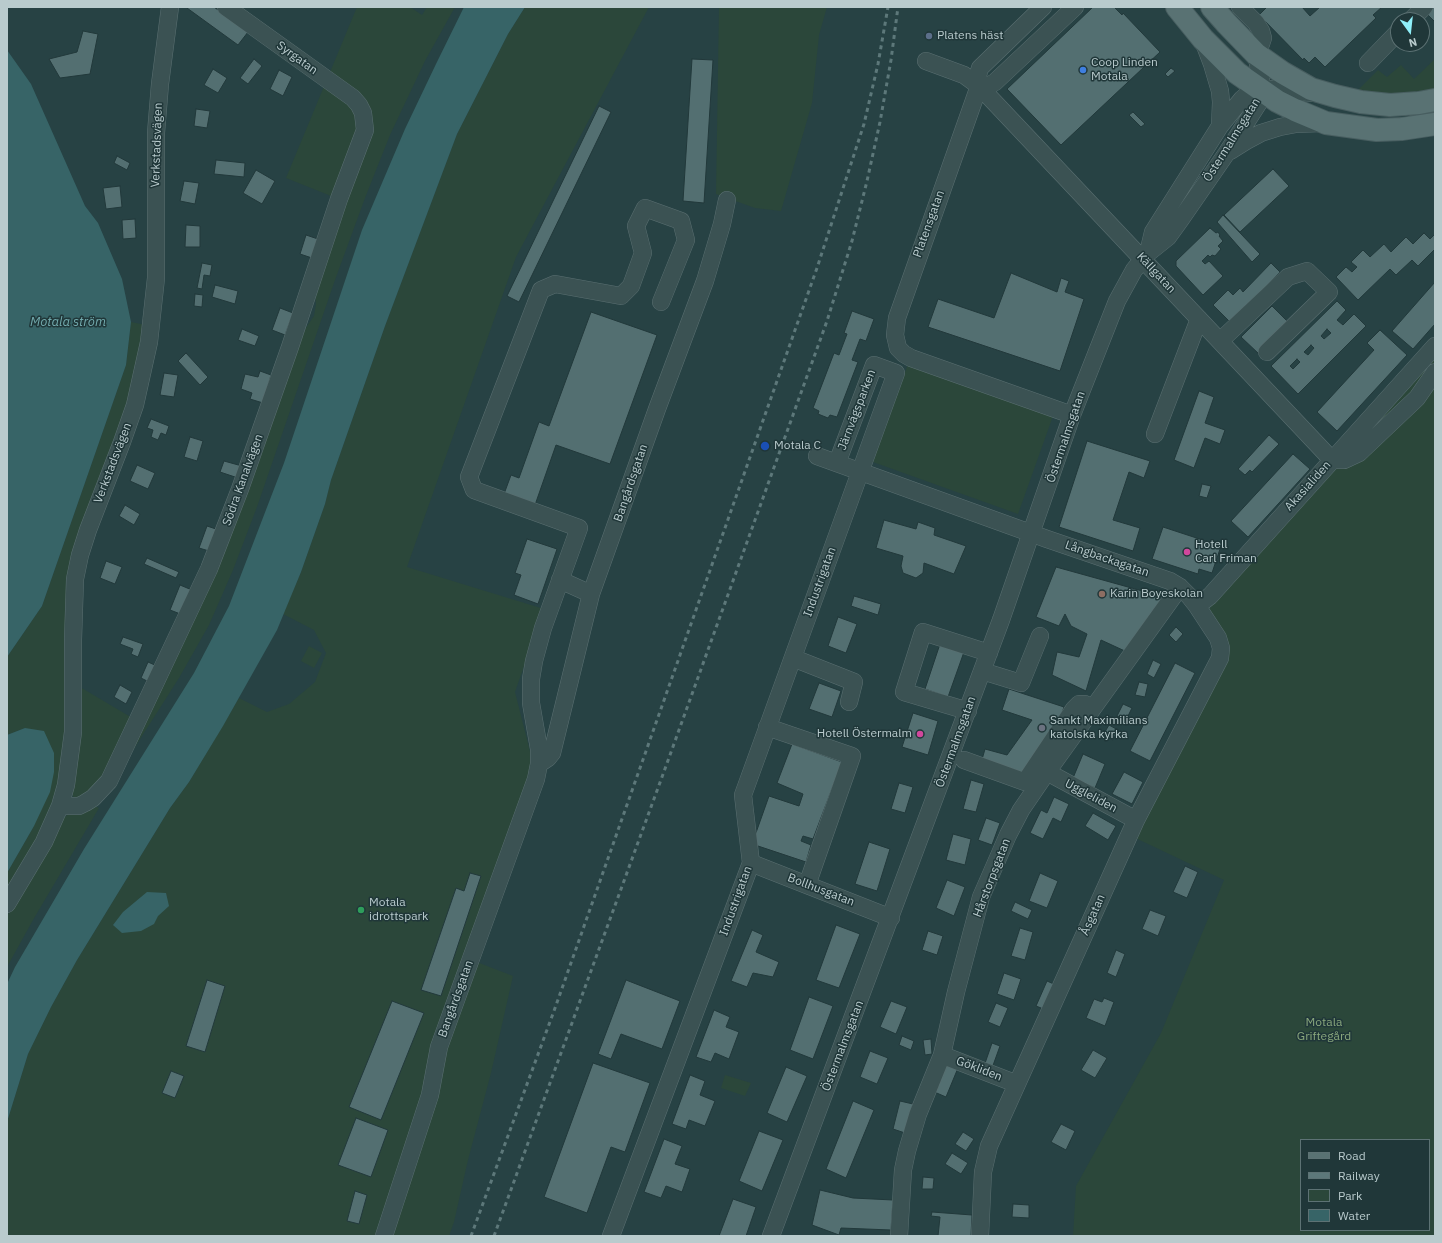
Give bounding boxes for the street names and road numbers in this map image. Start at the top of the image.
street label: Syrgatan [274,38,320,78]
street label: Östermalmsgatan [1200,96,1264,184]
street label: Verkstadsvägen [148,102,166,188]
street label: Platensgatan [910,188,948,260]
street label: Källgatan [1134,250,1178,296]
street label: Järnvägsparken [835,368,879,452]
street label: Östermalmsgatan [1044,389,1088,485]
street label: Verkstadsvägen [91,421,135,505]
street label: Södra Kanalvägen [220,432,266,528]
street label: Bangårdsgatan [611,442,651,524]
street label: Akasialiden [1282,458,1334,514]
street label: Långbackagatan [1063,538,1151,580]
street label: Industrigatan [801,545,839,619]
street label: Östermalmsgatan [933,694,979,790]
street label: Uggleliden [1062,776,1120,816]
street label: Hårstorpsgatan [970,837,1014,919]
street label: Industrigatan [717,864,755,938]
street label: Bollhusgatan [785,871,857,909]
street label: Åsgatan [1078,892,1108,938]
street label: Bangårdsgatan [435,959,477,1039]
street label: Östermalmsgatan [819,999,867,1093]
street label: Gökliden [954,1054,1004,1084]

